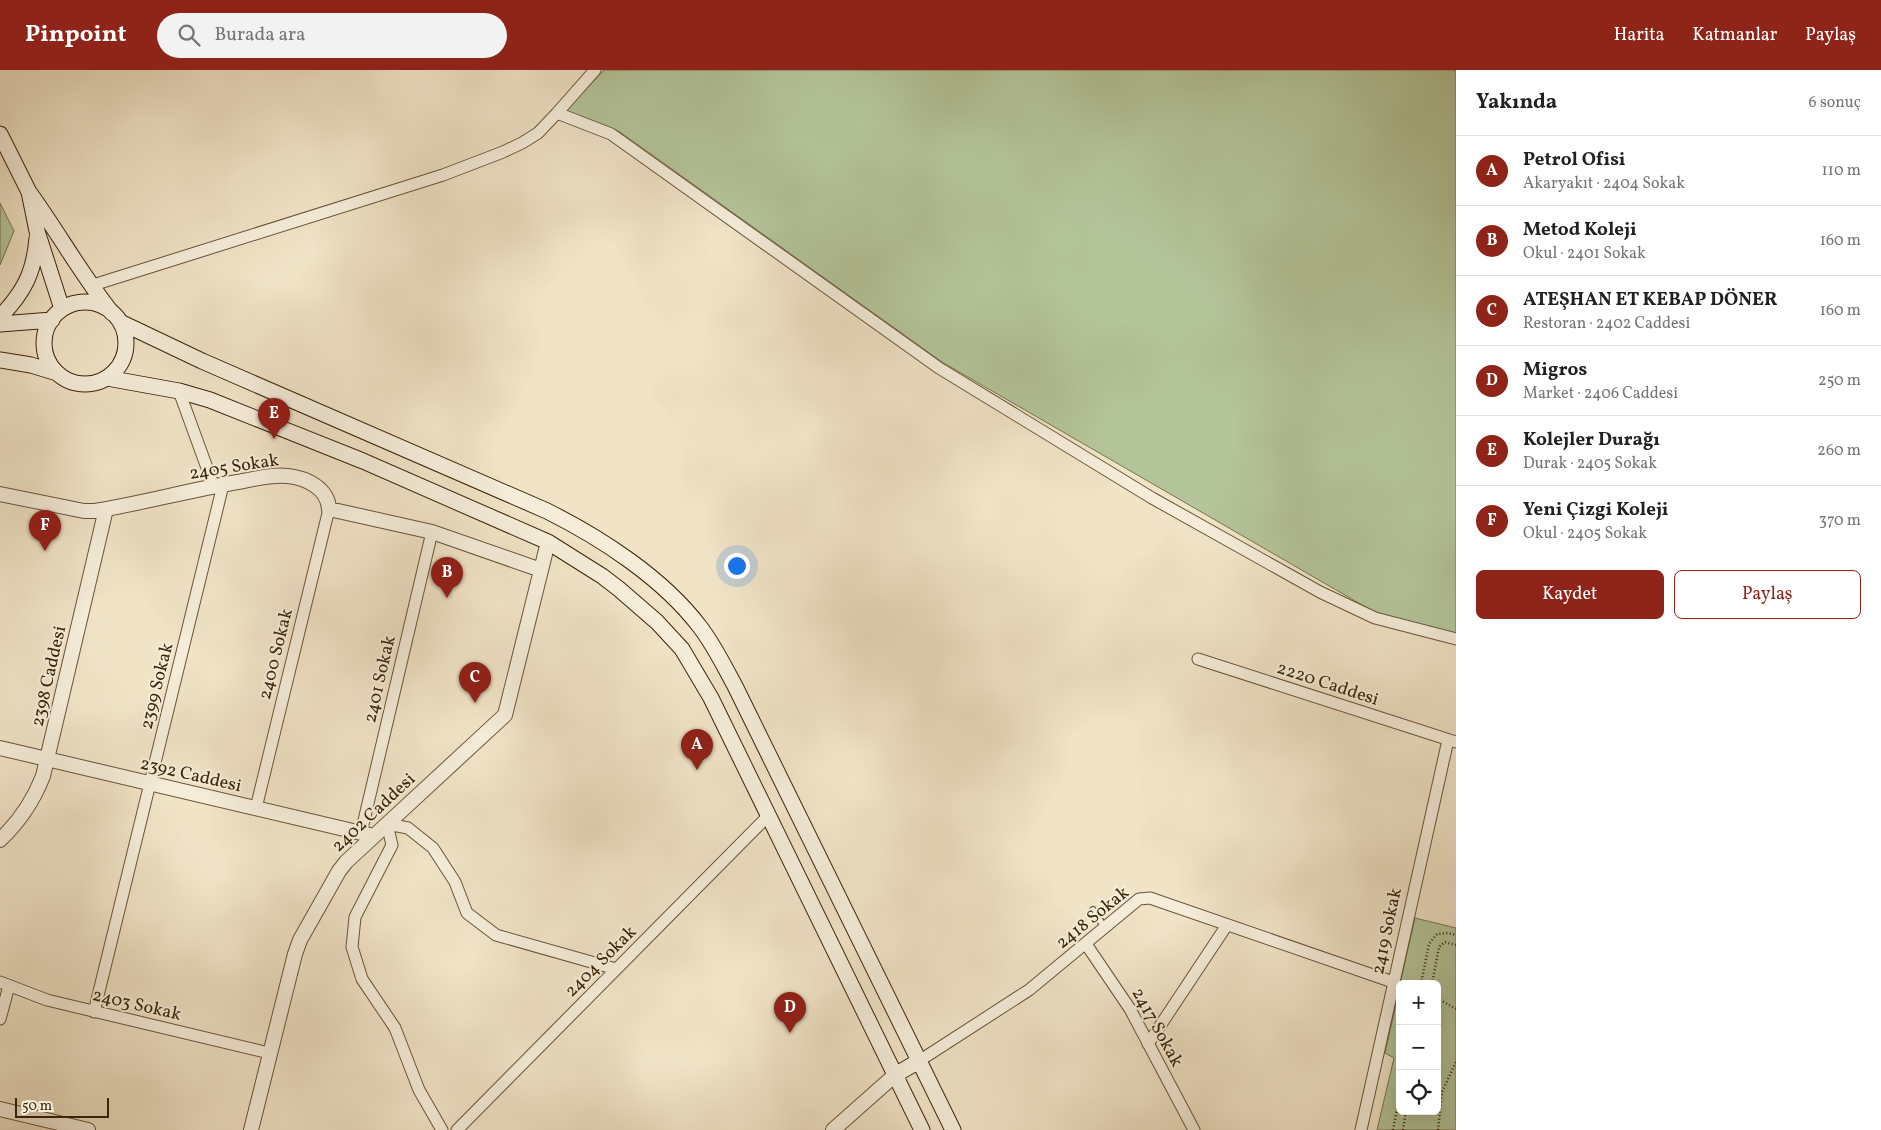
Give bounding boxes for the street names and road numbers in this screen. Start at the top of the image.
street label: 2405 Sokak [188,448,281,487]
street label: 2400 Sokak [253,606,300,703]
street label: 2398 Caddesi [26,623,73,729]
street label: 2401 Sokak [358,633,403,725]
street label: 2399 Sokak [135,640,180,732]
street label: 2220 Caddesi [1273,656,1382,713]
street label: 2392 Caddesi [138,752,244,799]
street label: 2402 Caddesi [327,768,421,858]
street label: 2418 Sokak [1051,881,1135,955]
street label: 2419 Sokak [1366,886,1409,977]
street label: 2404 Sokak [560,921,643,1003]
street label: 2403 Sokak [90,983,184,1028]
street label: 2417 Sokak [1125,984,1189,1072]

